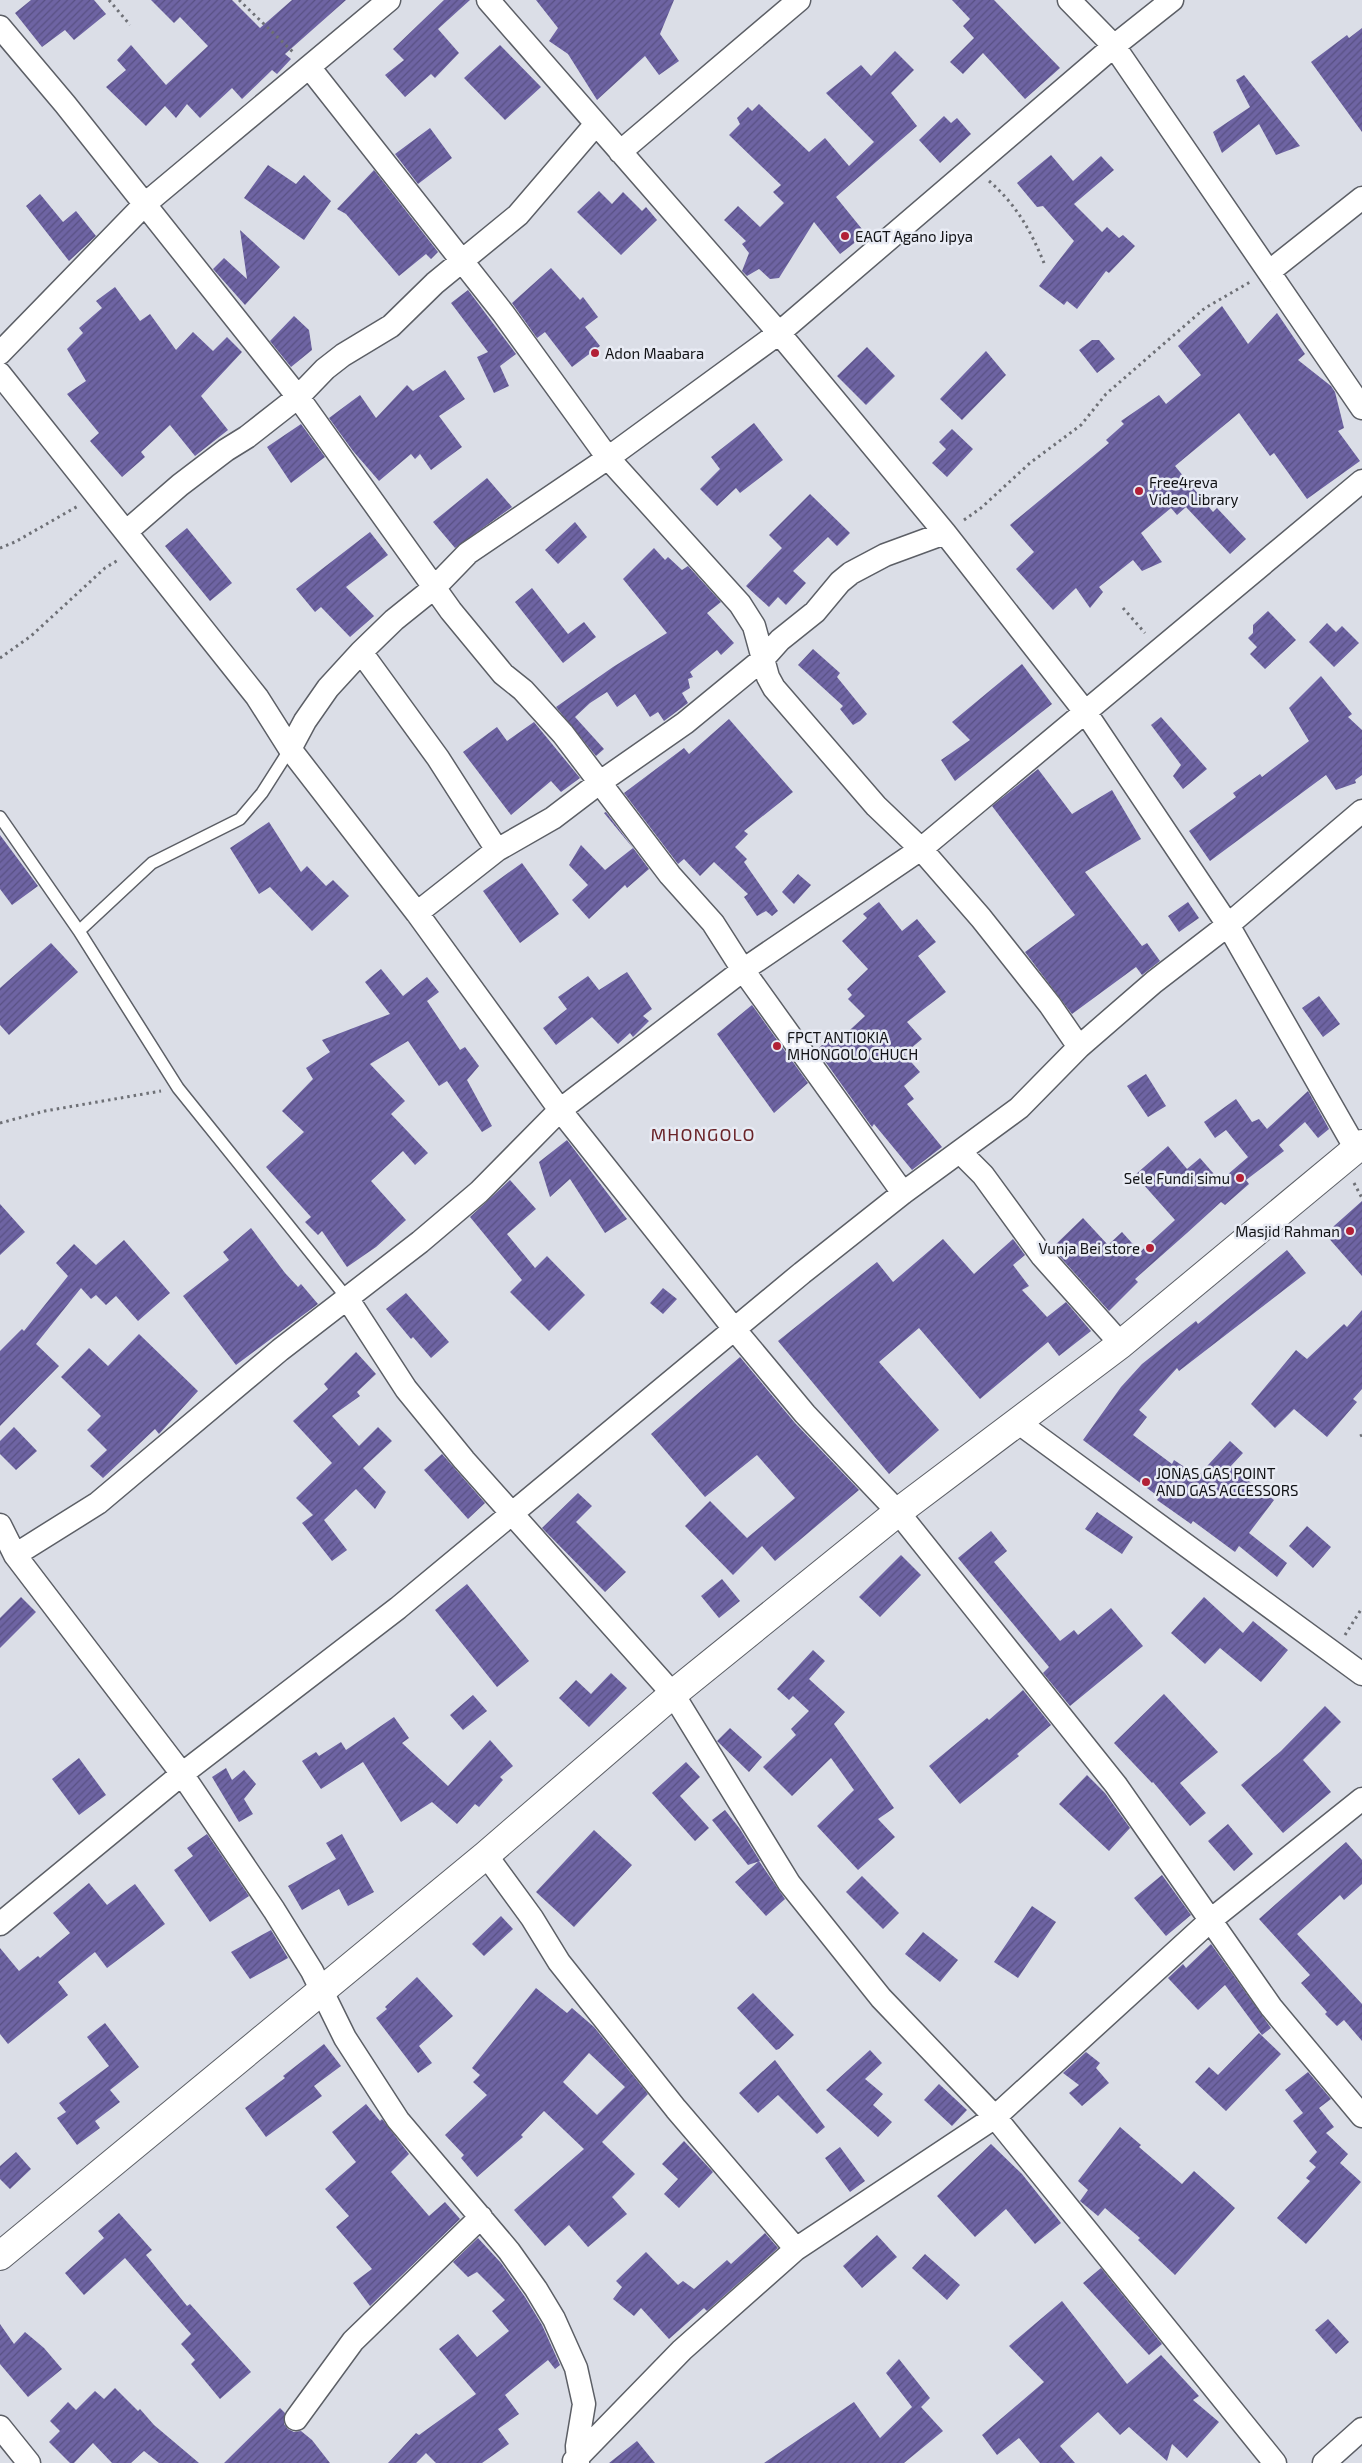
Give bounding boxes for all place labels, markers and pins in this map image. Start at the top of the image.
place label: EAGT Agano Jipya [855,227,973,245]
marker: EAGT Agano Jipya [839,230,851,242]
place label: Adon Maabara [605,344,704,362]
marker: Adon Maabara [589,347,601,359]
place label: Free4reva Video Library [1149,473,1239,508]
marker: Free4reva Video Library [1133,485,1145,497]
place label: FPCT ANTIOKIA MHONGOLO CHUCH [787,1028,918,1063]
marker: FPCT ANTIOKIA MHONGOLO CHUCH [771,1040,783,1052]
place label: Sele Fundi simu [1124,1169,1230,1187]
marker: Sele Fundi simu [1234,1172,1246,1184]
place label: Masjid Rahman [1235,1222,1340,1241]
marker: Masjid Rahman [1344,1225,1356,1237]
place label: Vunja Bei store [1038,1239,1140,1258]
marker: Vunja Bei store [1144,1242,1156,1254]
place label: JONAS GAS POINT AND GAS ACCESSORS [1156,1464,1299,1499]
marker: JONAS GAS POINT AND GAS ACCESSORS [1140,1476,1152,1488]

